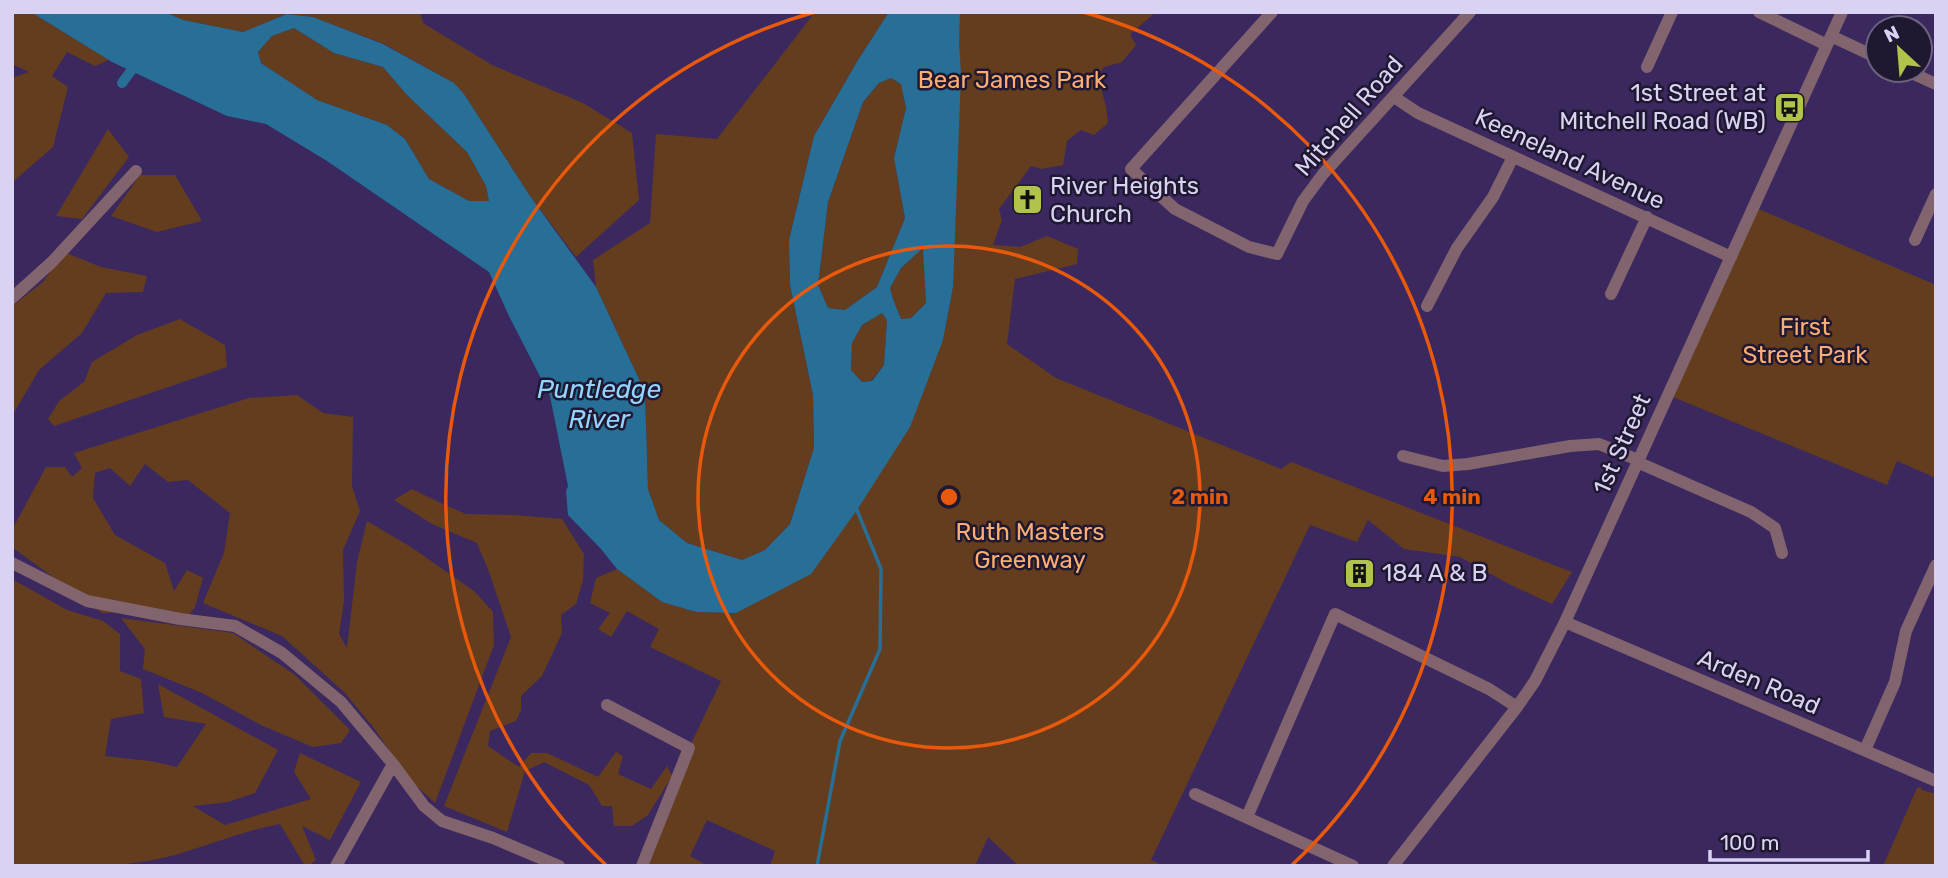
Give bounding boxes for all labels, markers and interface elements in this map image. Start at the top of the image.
north arrow [1864,14,1934,84]
text: N [1881,21,1903,48]
street label: Mitchell Road [1289,50,1409,182]
park label: Bear James Park [918,66,1107,94]
place label: 1st Street at Mitchell Road (WB) [1559,79,1766,135]
bus stop icon: 1st Street at Mitchell Road (WB) [1772,90,1806,124]
street label: Keeneland Avenue [1471,103,1669,215]
place label: River Heights Church [1050,172,1199,228]
church icon: River Heights Church [1010,183,1044,217]
park label: First Street Park [1742,313,1868,369]
water label: Puntledge River [537,374,662,435]
street label: 1st Street [1587,389,1657,499]
text: 2 min [1172,484,1228,509]
text: 4 min [1423,484,1481,509]
centre of rings [937,485,961,509]
park label: Ruth Masters Greenway [956,518,1104,574]
building icon: 184 A & B [1342,556,1376,590]
place label: 184 A & B [1382,559,1488,587]
street label: Arden Road [1694,644,1824,720]
scale bar [1710,818,1868,862]
text: 100 m [1720,830,1779,855]

